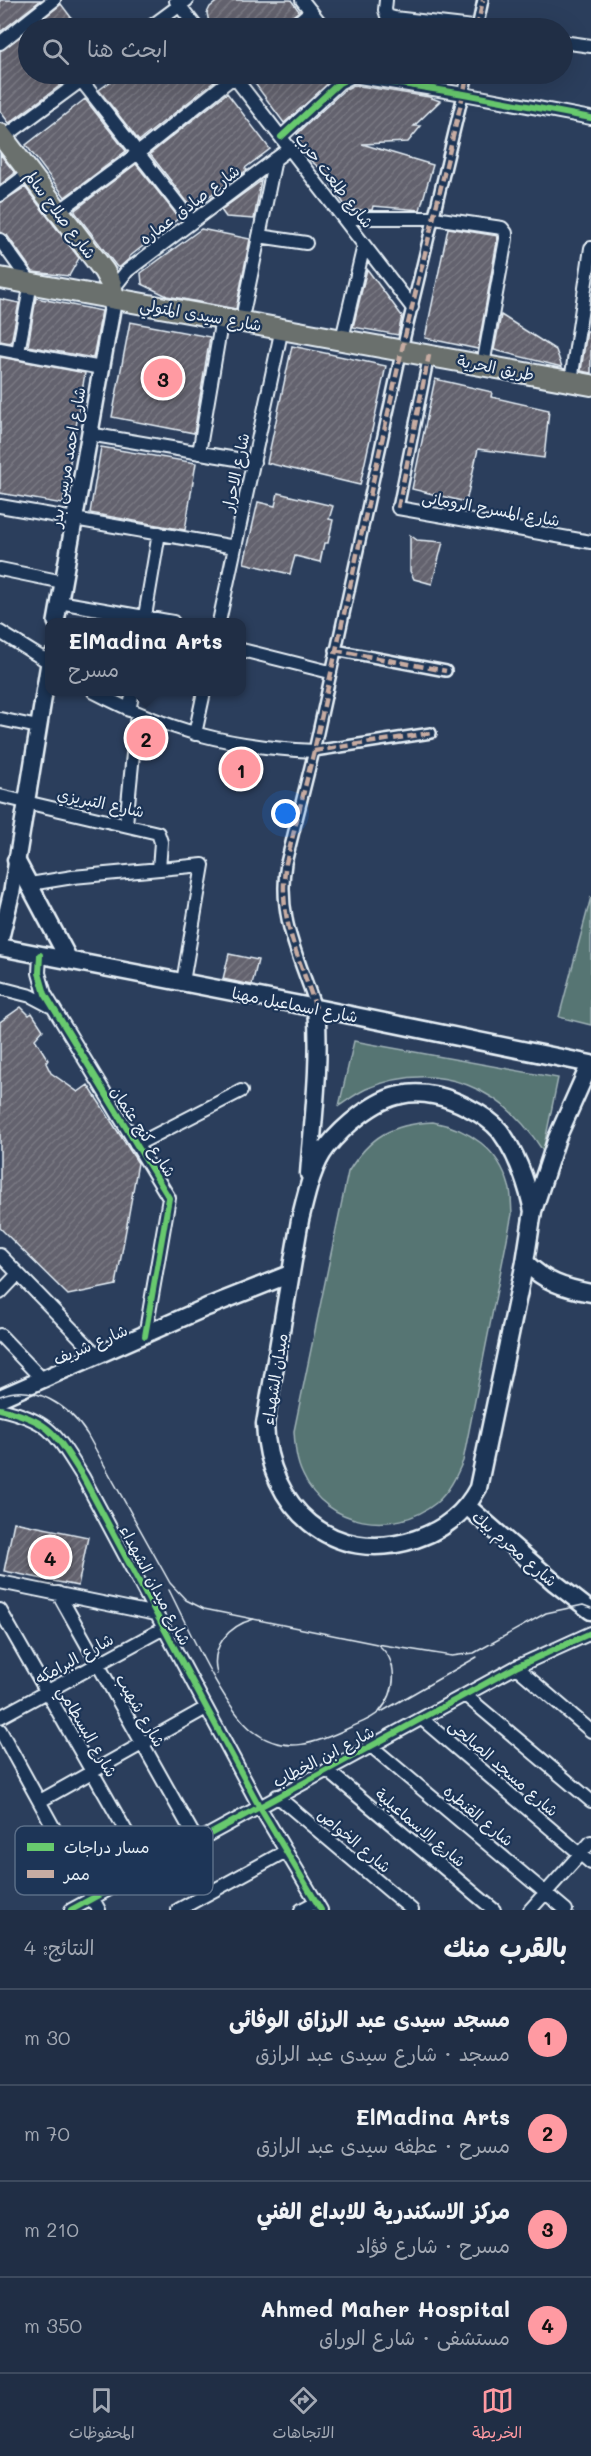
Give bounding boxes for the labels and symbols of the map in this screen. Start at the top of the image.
street label: شارع طلعت حرب [290,128,379,233]
street label: شارع صادق عماره [135,159,245,250]
street label: شارع صلاح سالم [18,165,101,264]
street label: شارع سيدى المتولي [138,293,263,340]
street label: طريق الحرية [456,349,536,385]
pin: 3 [144,356,182,400]
street label: شارع احمد مرسى بدر [44,385,92,531]
street label: شارع الاحرار [216,431,256,515]
street label: شارع المسرح الرومانى [420,486,562,532]
pin: 2 [126,716,166,760]
pin: 1 [222,746,260,792]
street label: شارع التبريزي [55,783,147,823]
your location [271,799,300,828]
street label: شارع اسماعيل مهنا [230,981,360,1028]
street label: شارع كنج عثمان [105,1081,181,1182]
street label: شارع شريف [49,1319,131,1371]
street label: ميدان الشهداء [256,1332,292,1426]
street label: شارع محرم بيك [466,1505,562,1593]
street label: شارع ميدان الشهداء [114,1522,196,1649]
pin: 4 [31,1534,70,1580]
street label: شارع البرامكه [31,1628,118,1690]
street label: شارع شهيب [110,1670,170,1751]
street label: شارع البسطامي [49,1682,123,1783]
street label: شارع مسجد الصالحى [443,1714,563,1822]
street label: شارع ابن الخطاب [268,1720,378,1793]
street label: شارع القنطره [438,1780,518,1852]
street label: شارع الاسماعيلية [370,1783,471,1873]
street label: شارع الخواص [313,1803,396,1878]
legend [15,1826,213,1895]
text: مسار دراجات [64,1836,149,1857]
text: ممر [62,1863,90,1884]

